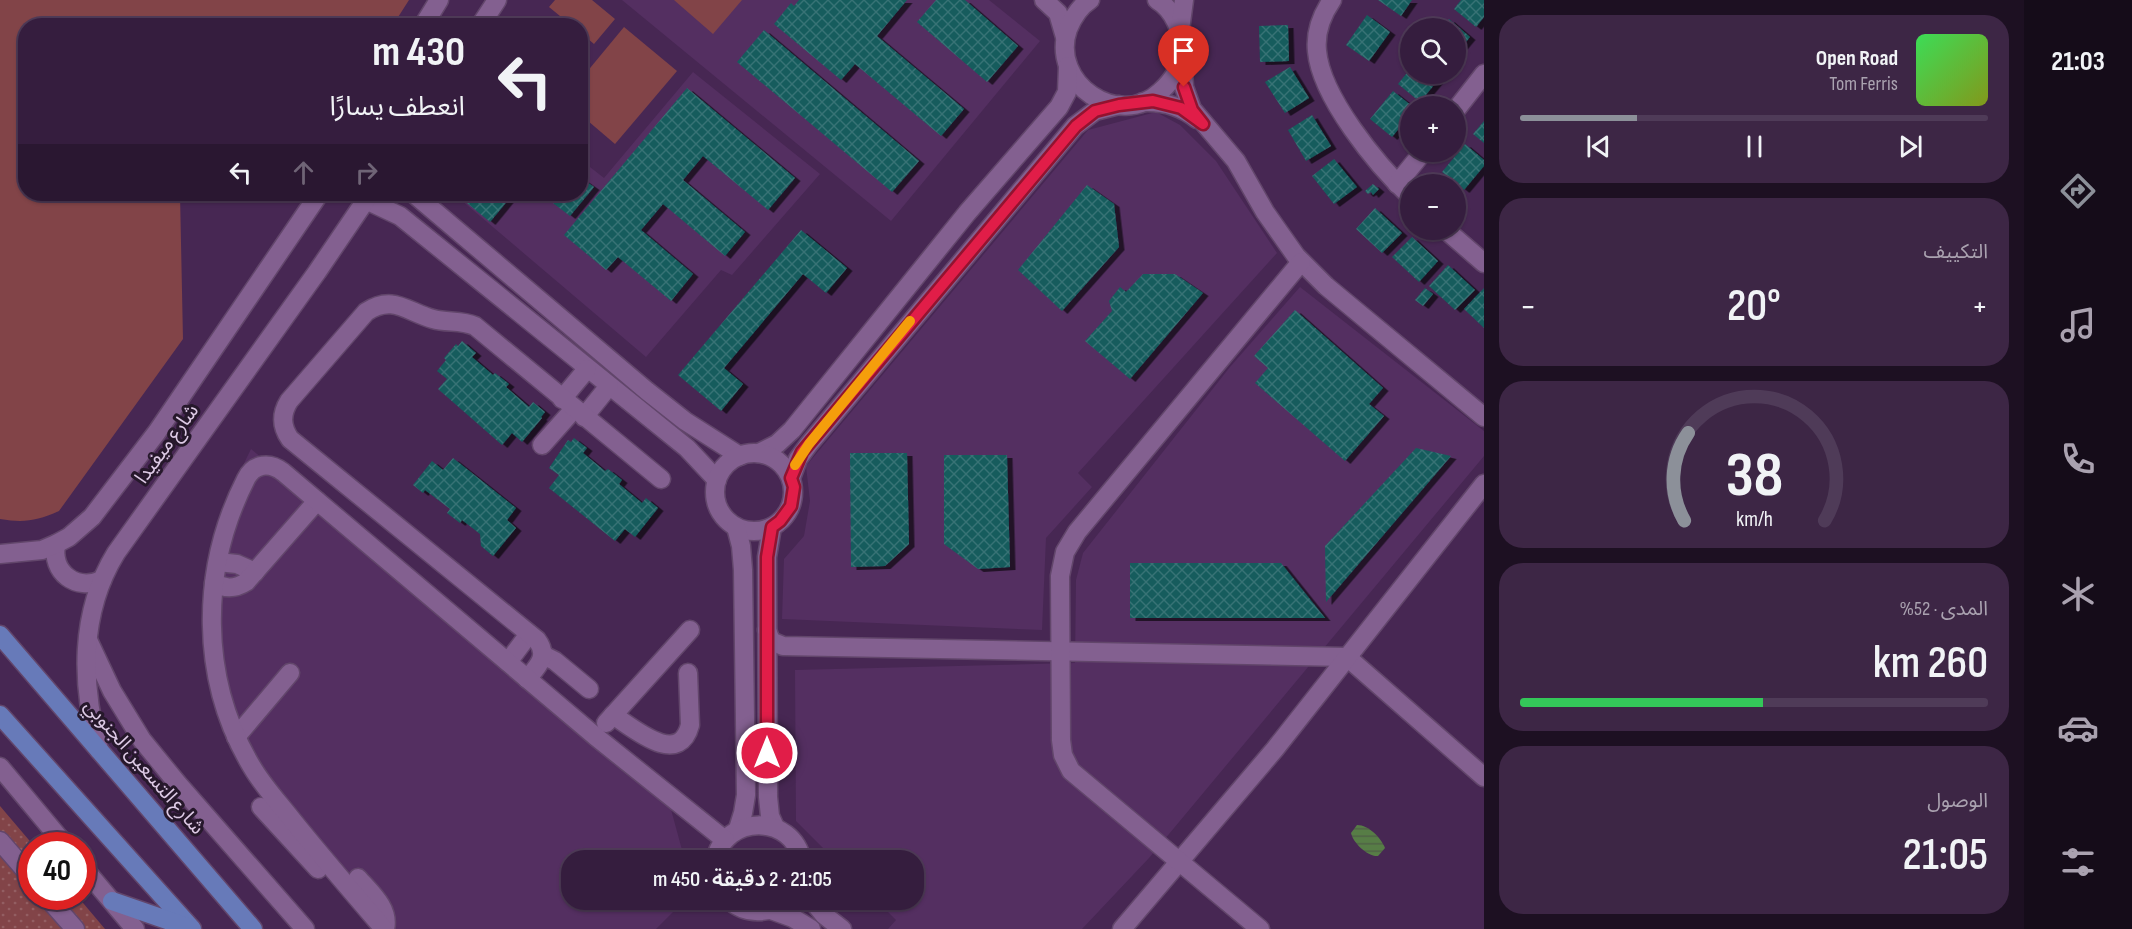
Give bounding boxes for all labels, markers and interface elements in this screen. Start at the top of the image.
map controls [1400,18,1466,240]
button: search [1400,18,1466,84]
pin [1158,25,1209,87]
text: 430 m [372,27,465,78]
icon: arrive [1167,34,1200,67]
icon: left [486,42,564,120]
text: Open Road [1816,45,1898,72]
text: 21:03 [2051,46,2105,78]
text: Tom Ferris [1829,72,1898,96]
text: انعطف يسارًا [330,91,465,123]
button: + [1400,96,1466,162]
icon: previous [1582,130,1615,163]
icon: pause [1738,130,1771,163]
icon: next [1894,130,1927,163]
icon: left [224,156,257,189]
icon: ahead [287,156,320,189]
icon: right [350,156,383,189]
icon: directions [2057,170,2099,212]
button: − [1400,174,1466,240]
text: التكييف [1924,240,1988,264]
text: 20° [1727,279,1781,334]
text: − [1520,287,1536,327]
text: + [1972,287,1988,327]
icon: music [2057,304,2099,346]
street label: شارع ميفيدا [130,399,206,490]
icon: phone [2057,438,2099,480]
text: 38 [1725,440,1783,515]
text: km/h [1735,508,1773,533]
icon: climate [2057,573,2099,615]
text: المدى · 52% [1900,597,1988,621]
text: 260 km [1873,636,1988,691]
street label: شارع التسعين الجنوبي [77,694,209,841]
icon: car [2057,707,2099,749]
position arrow [735,721,799,785]
text: الوصول [1927,789,1988,813]
text: 21:05 [1903,828,1988,883]
speed limit sign: 40 [18,832,96,910]
icon: filters [2057,841,2099,883]
text: 21:05 · 2 دقيقة · 450 m [653,866,832,893]

